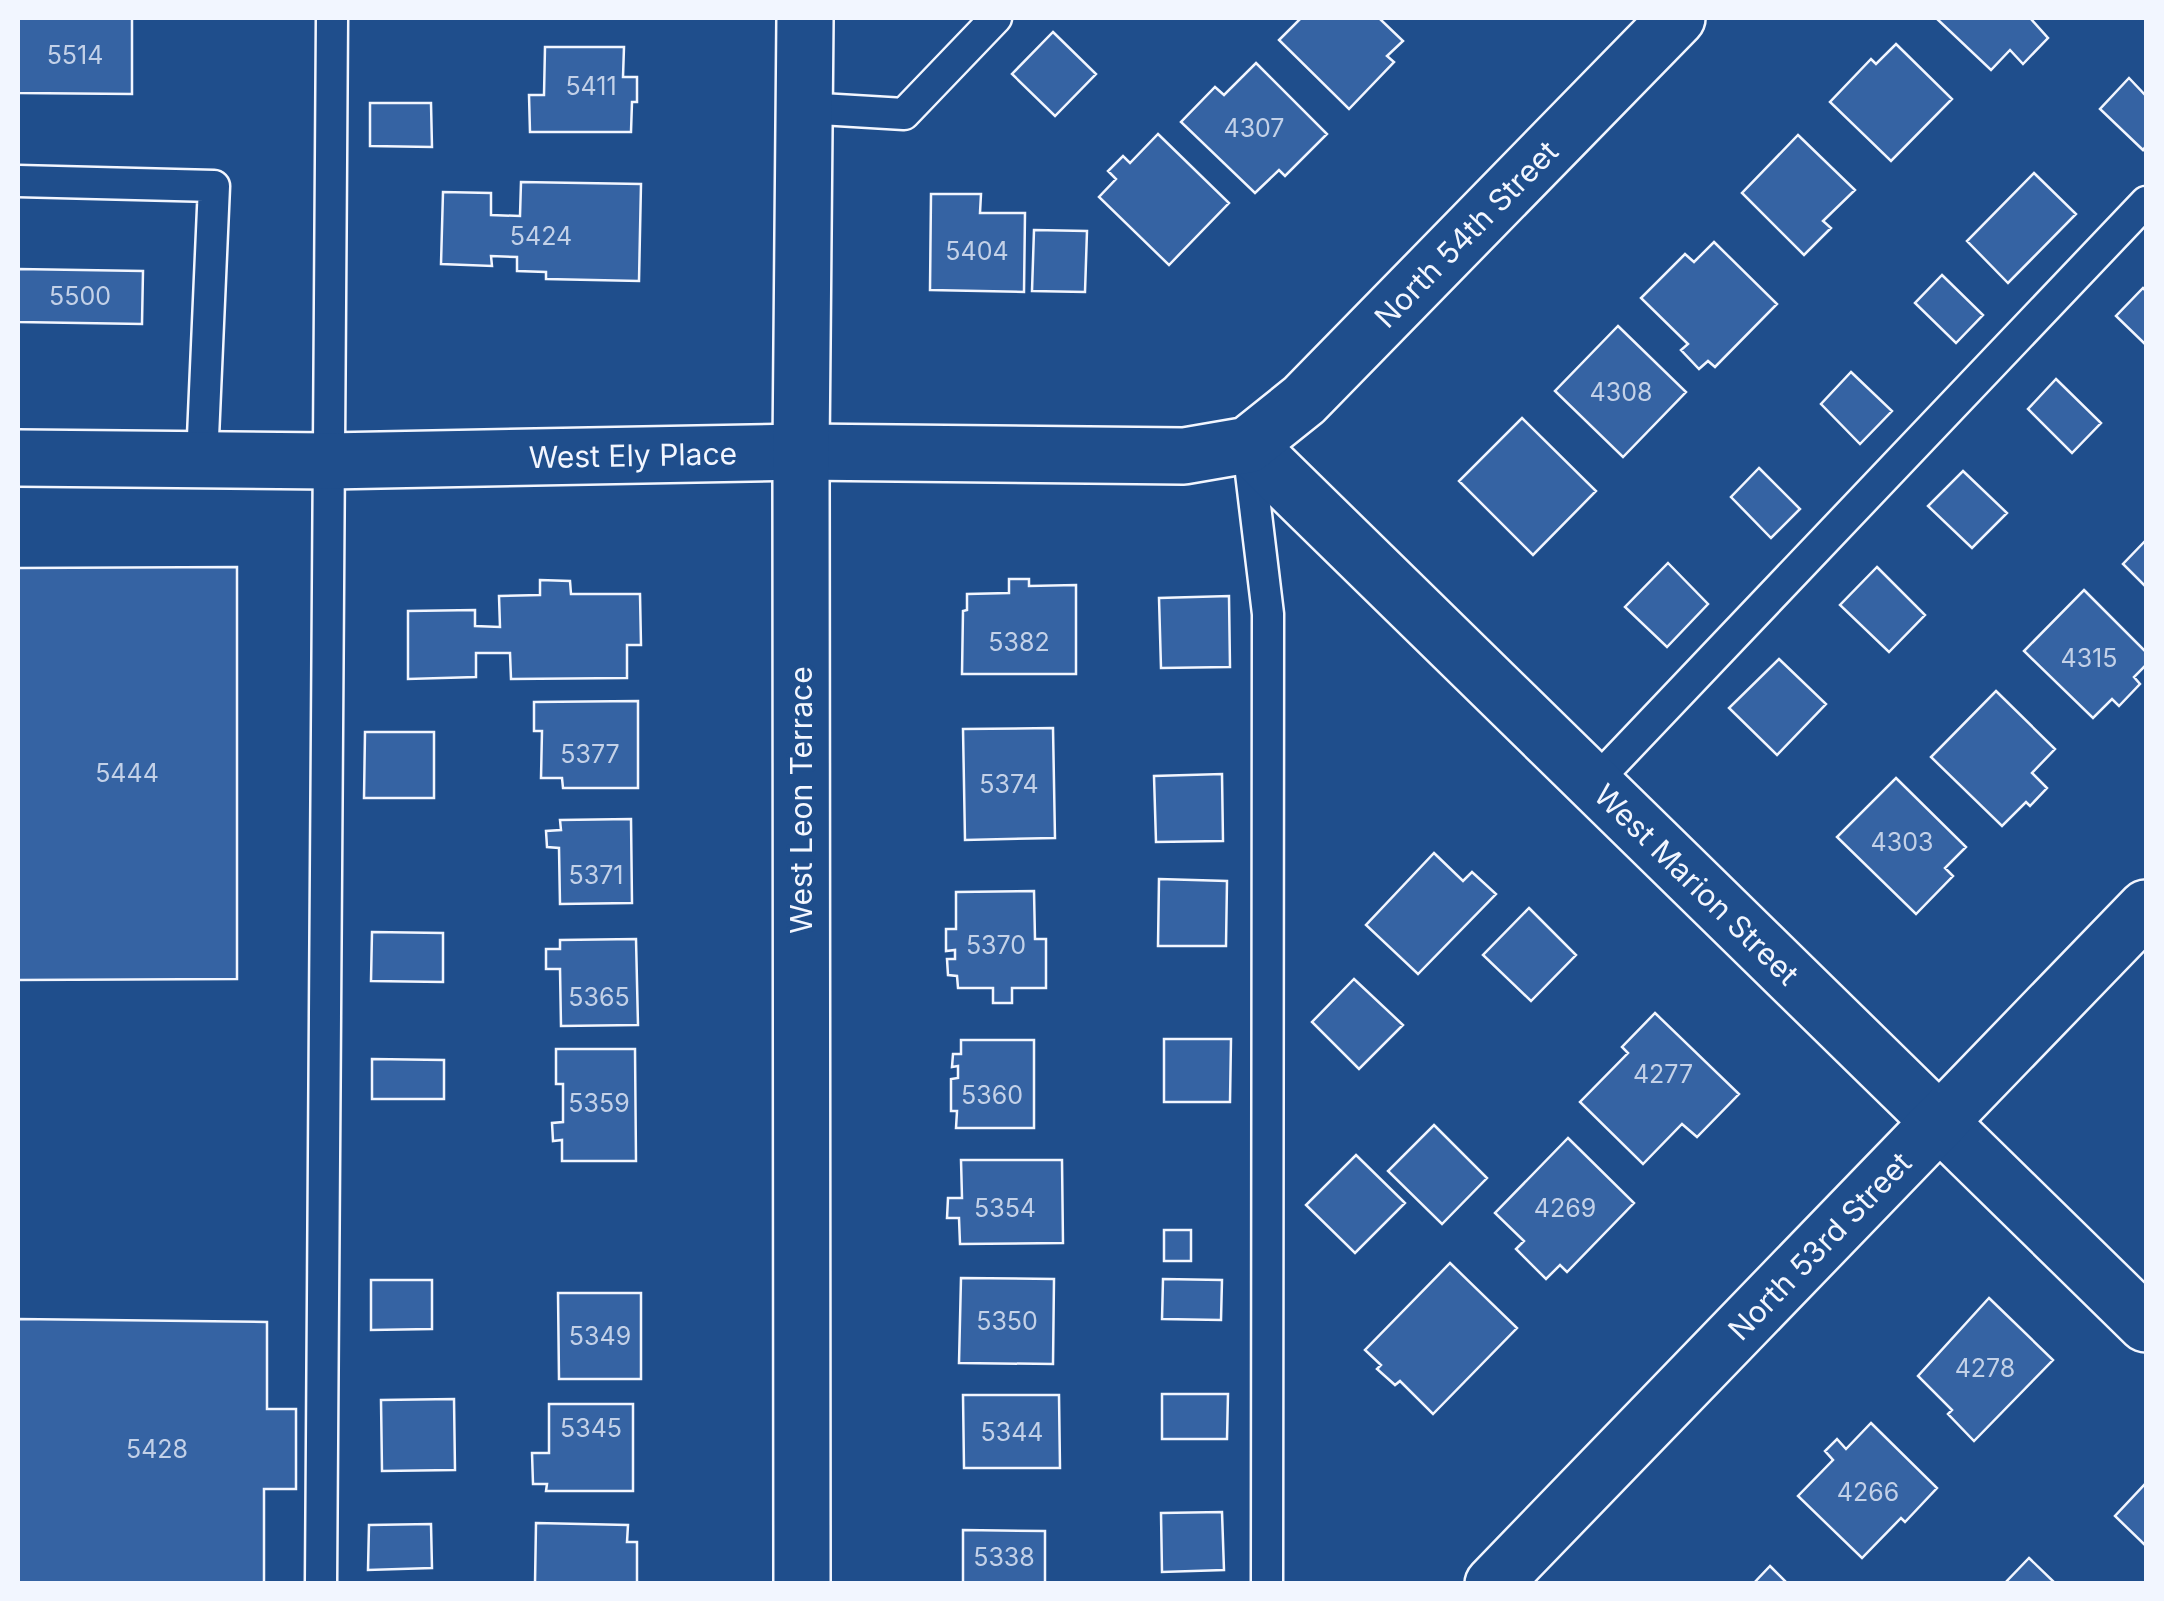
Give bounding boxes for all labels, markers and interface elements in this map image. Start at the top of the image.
house number: 5514 [47,40,103,70]
house number: 5411 [565,71,617,101]
house number: 4307 [1223,113,1285,143]
street label: North 54th Street [1367,133,1565,335]
house number: 5424 [510,221,572,251]
house number: 5404 [945,236,1009,266]
house number: 5500 [49,281,111,311]
house number: 4308 [1590,377,1652,407]
street label: West Ely Place [528,435,737,475]
house number: 5382 [988,627,1050,657]
house number: 4315 [2061,643,2117,673]
street label: West Leon Terrace [783,666,819,934]
house number: 5377 [560,739,620,769]
house number: 5444 [95,758,159,788]
house number: 5374 [979,769,1039,799]
street label: West Marion Street [1587,776,1807,992]
house number: 4303 [1871,827,1933,857]
house number: 5371 [569,860,623,890]
house number: 5370 [966,930,1026,960]
house number: 5365 [568,982,630,1012]
house number: 4277 [1633,1059,1693,1089]
house number: 5360 [961,1080,1023,1110]
house number: 5359 [568,1088,630,1118]
street label: North 53rd Street [1721,1144,1919,1347]
house number: 5354 [974,1193,1036,1223]
house number: 4269 [1534,1193,1596,1223]
house number: 5350 [976,1306,1038,1336]
house number: 5349 [569,1321,631,1351]
house number: 4278 [1955,1353,2015,1383]
house number: 5345 [560,1413,622,1443]
house number: 5344 [981,1417,1043,1447]
house number: 5428 [126,1434,188,1464]
house number: 4266 [1837,1477,1899,1507]
house number: 5338 [973,1542,1035,1572]

